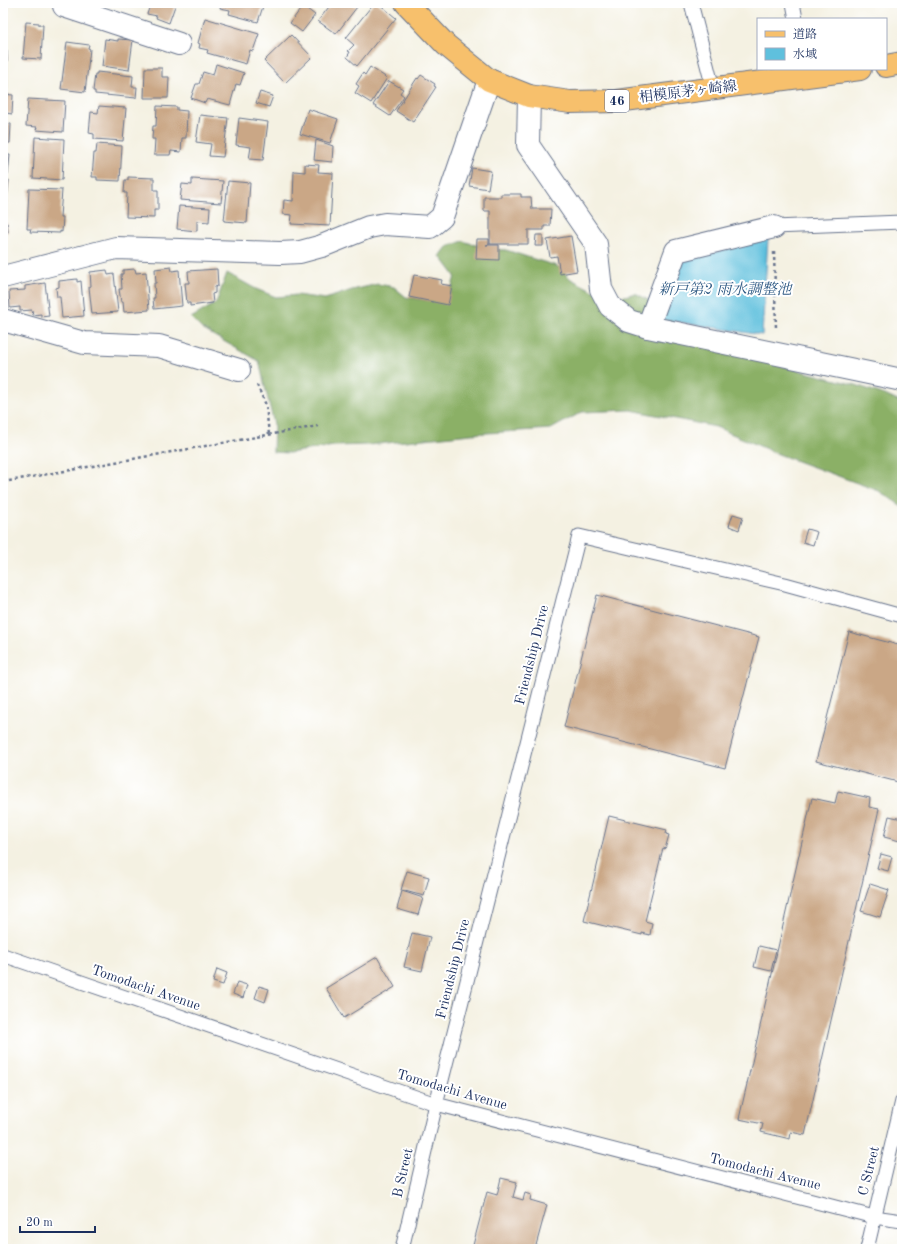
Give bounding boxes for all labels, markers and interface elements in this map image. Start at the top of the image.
legend [757,18,887,70]
text: 道路 [793,27,817,41]
text: 水域 [793,47,817,61]
street label: 相模原茅ヶ崎線 [638,78,737,105]
road number: 46 [605,90,629,112]
water label: 新戸第2 雨水調整池 [659,281,793,298]
street label: Friendship Drive [513,604,551,706]
street label: Friendship Drive [434,918,472,1020]
street label: Tomodachi Avenue [90,963,202,1013]
street label: Tomodachi Avenue [395,1068,509,1112]
street label: C Street [856,1145,882,1197]
street label: B Street [390,1147,416,1199]
street label: Tomodachi Avenue [708,1151,822,1193]
scale bar [20,1208,95,1234]
text: 20 m [26,1217,53,1229]

